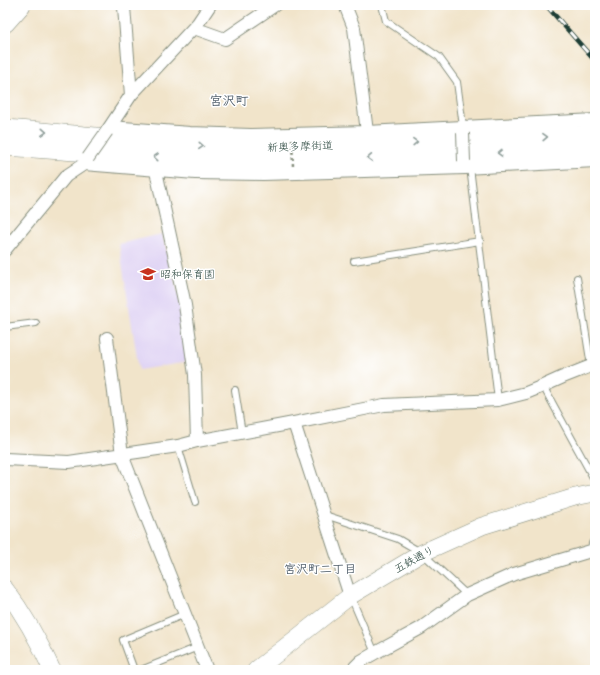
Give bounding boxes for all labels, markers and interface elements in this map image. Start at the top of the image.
district label: 宮沢町 [209,93,249,109]
one-way arrow [41,128,47,137]
one-way arrow [542,132,548,141]
one-way arrow [412,138,418,146]
street label: 新奥多摩街道 [267,139,333,154]
one-way arrow [198,141,204,150]
one-way arrow [497,148,503,157]
one-way arrow [153,153,159,162]
one-way arrow [367,154,373,162]
school or university icon: 昭和保育園 [139,265,157,283]
place label: 昭和保育園 [160,268,215,281]
street label: 五鉄通り [392,543,437,576]
district label: 宮沢町二丁目 [284,562,356,577]

